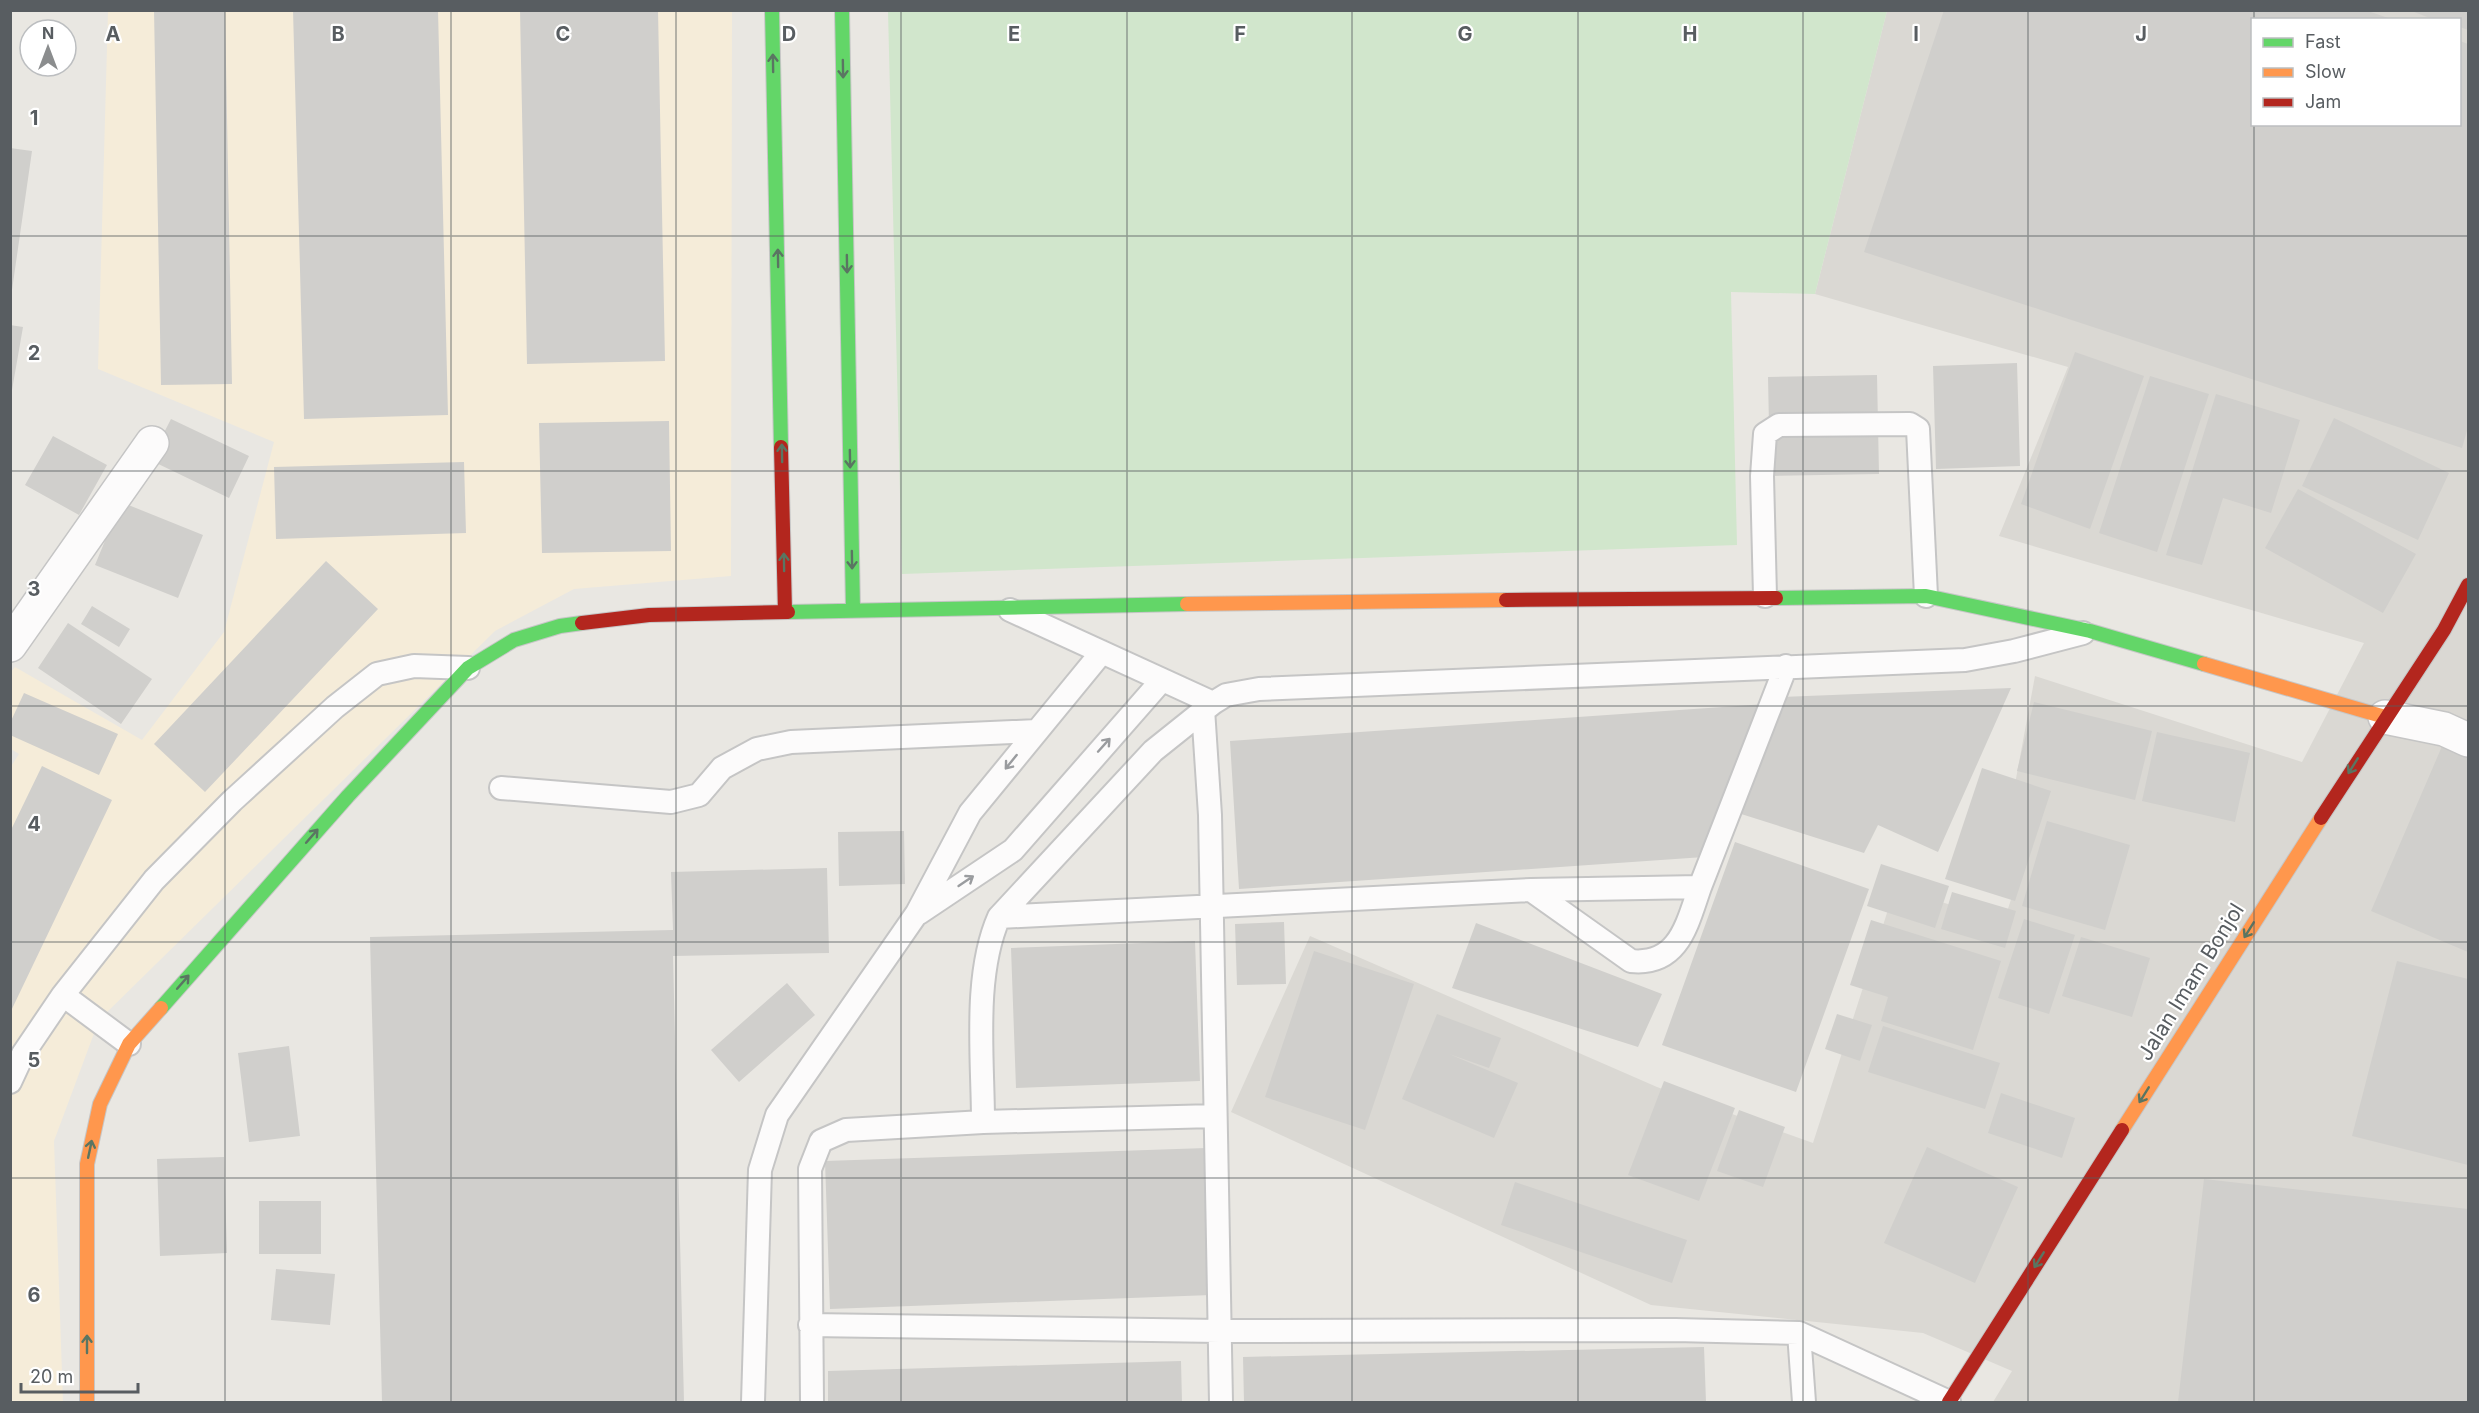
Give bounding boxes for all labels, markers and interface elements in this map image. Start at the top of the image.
north arrow [18,18,78,78]
legend [2251,18,2461,126]
text: A [106,22,121,46]
text: B [331,22,345,46]
text: C [556,22,570,46]
text: D [782,22,796,46]
text: E [1008,22,1020,46]
text: F [1234,22,1246,46]
text: G [1457,22,1473,46]
text: H [1683,22,1697,46]
text: I [1913,22,1919,46]
text: J [2135,22,2147,46]
text: N [42,23,54,43]
text: Fast [2305,31,2341,52]
one-way arrow [768,54,779,74]
one-way arrow [838,58,849,78]
text: Slow [2305,61,2346,82]
text: Jam [2305,91,2341,112]
text: 1 [30,106,38,130]
one-way arrow [772,249,783,269]
one-way arrow [841,253,852,273]
text: 2 [28,341,40,365]
one-way arrow [776,444,788,464]
one-way arrow [844,448,856,468]
one-way arrow [846,550,858,570]
one-way arrow [778,552,790,572]
text: 3 [28,577,40,601]
one-way arrow [1097,738,1111,753]
one-way arrow [1005,754,1018,770]
one-way arrow [2347,757,2359,774]
text: 4 [27,812,41,836]
one-way arrow [305,829,319,844]
one-way arrow [957,875,974,887]
street label: Jalan Imam Bonjol [2132,899,2249,1065]
one-way arrow [2242,922,2255,939]
one-way arrow [176,975,190,990]
text: 5 [28,1048,40,1072]
one-way arrow [2138,1086,2150,1103]
one-way arrow [85,1140,97,1159]
one-way arrow [2033,1251,2046,1268]
text: 6 [28,1283,41,1307]
one-way arrow [81,1335,93,1355]
scale bar [21,1356,138,1394]
text: 20 m [30,1366,73,1387]

